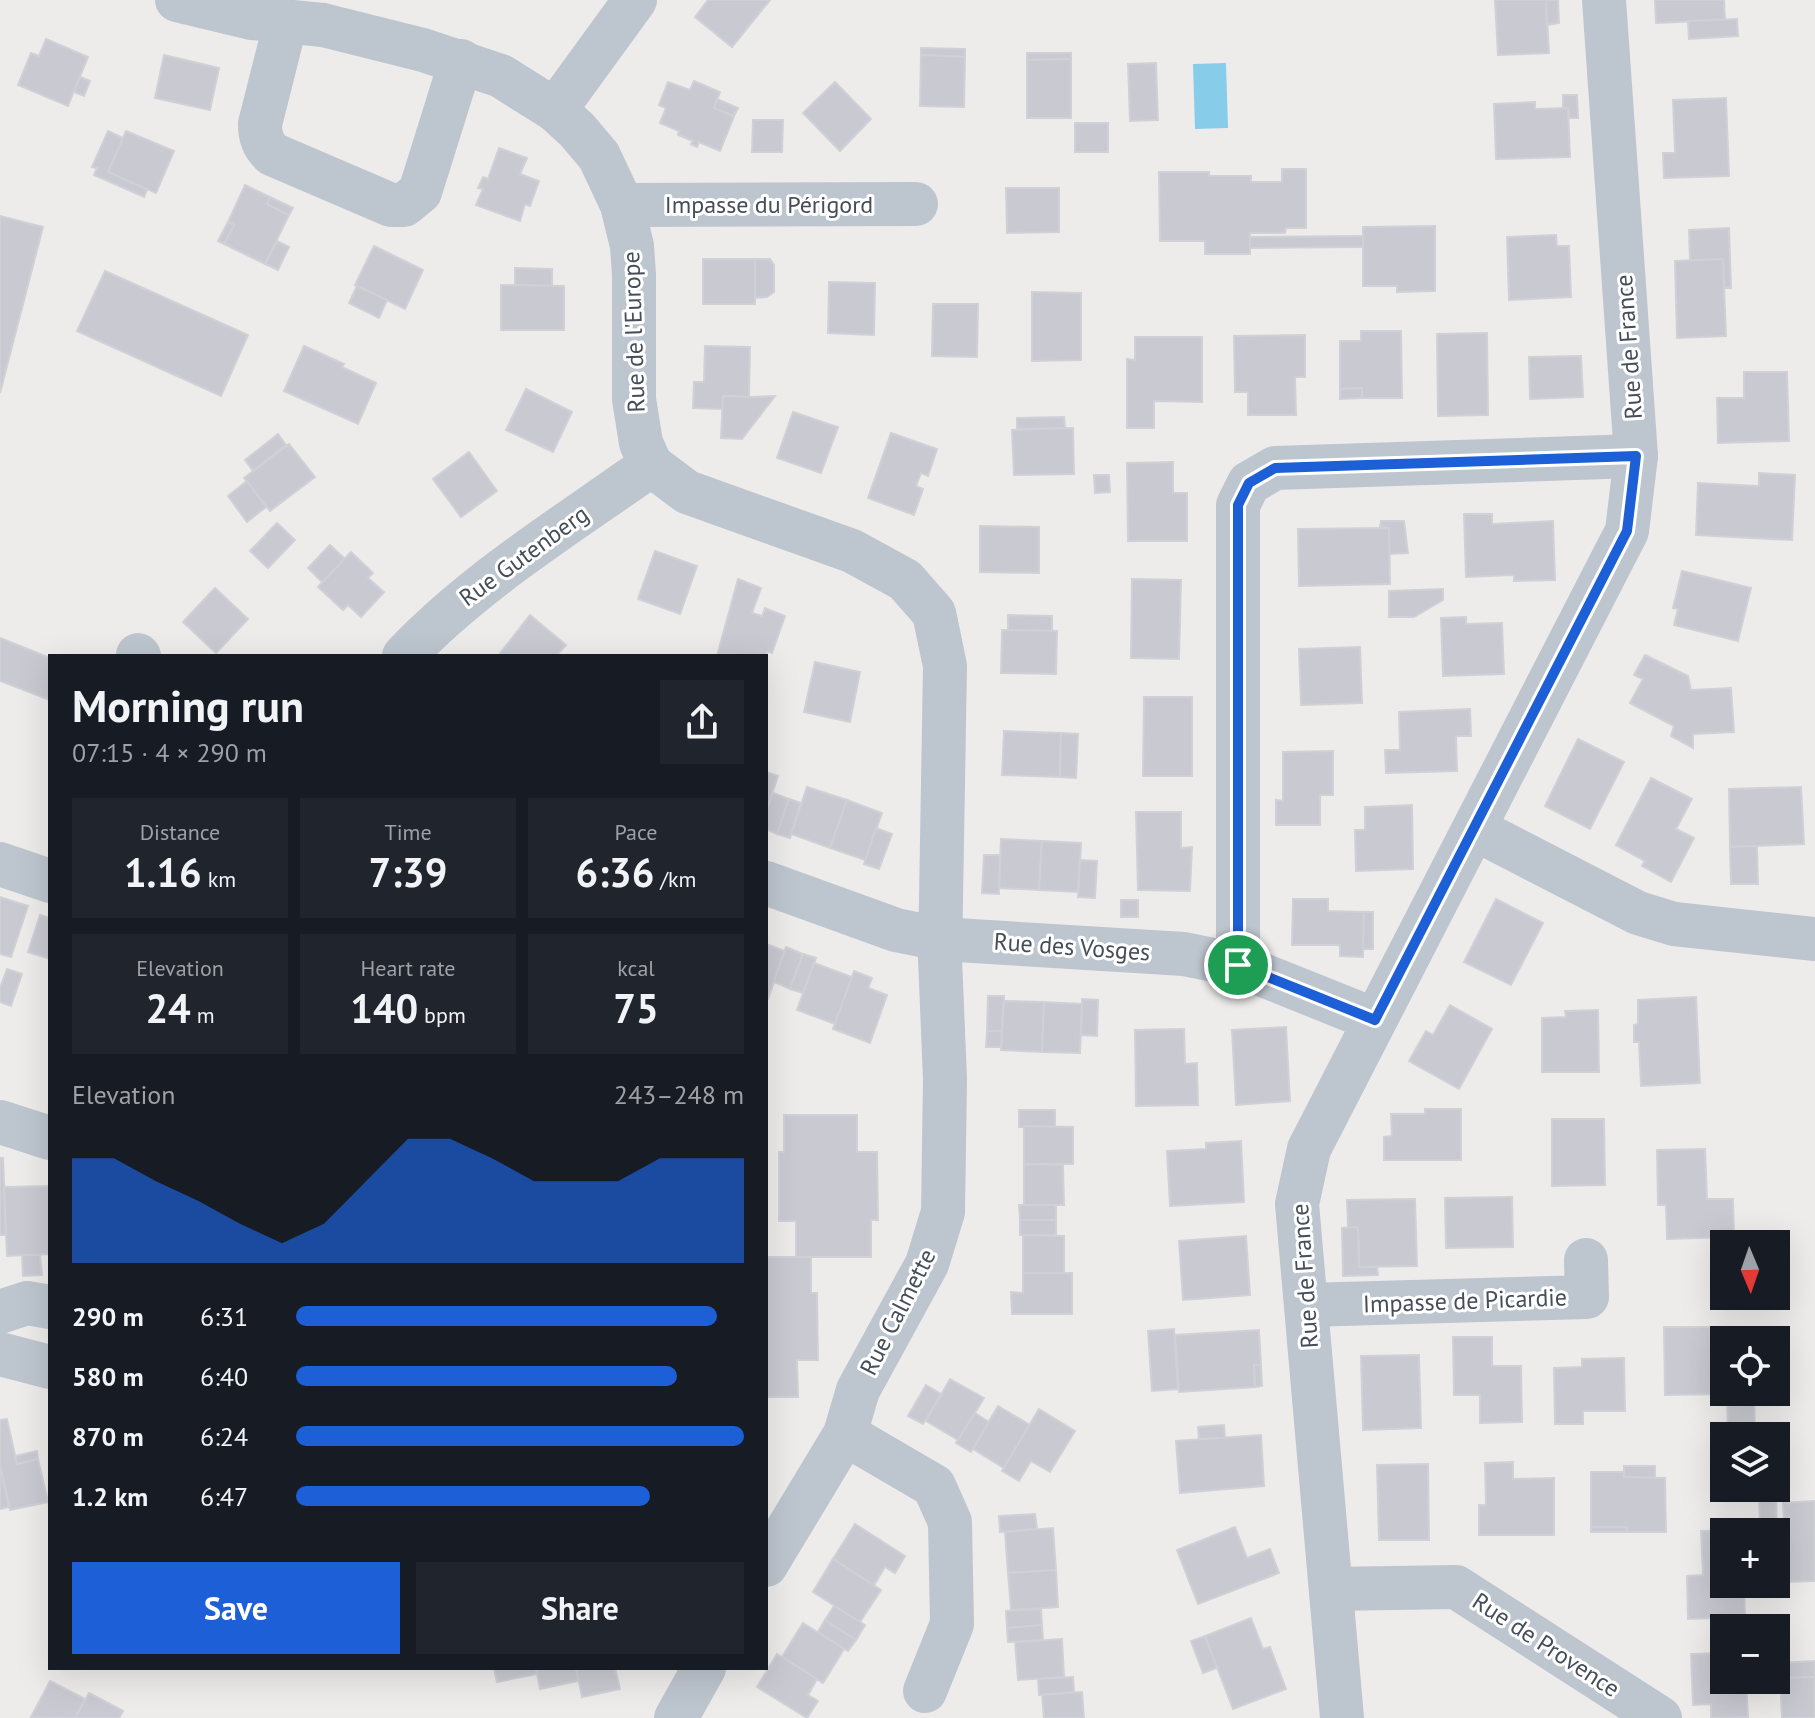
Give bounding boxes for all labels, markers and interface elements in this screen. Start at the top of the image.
street label: Impasse du Périgord [665,189,873,220]
street label: Rue de l'Europe [615,251,652,413]
street label: Rue de France [1608,274,1649,421]
street label: Rue Gutenberg [453,498,595,613]
text: Morning run [72,677,304,734]
button: share [660,680,744,764]
text: 07:15 · 4 × 290 m [72,736,267,769]
text: Distance [140,818,220,846]
text: Time [384,818,432,846]
text: Pace [614,818,658,846]
text: 1.16 [124,846,202,898]
text: 7:39 [369,846,447,898]
text: 6:36 [576,846,654,898]
text: km [202,865,236,893]
text: /km [654,865,696,893]
street label: Rue des Vosges [993,926,1151,967]
pin [1204,931,1272,999]
icon: arrive [1216,943,1260,987]
text: Elevation [136,954,224,982]
text: Heart rate [360,954,456,982]
text: kcal [617,954,655,982]
text: 24 [145,982,191,1034]
text: 140 [350,982,418,1034]
text: 75 [613,982,659,1034]
text: m [191,1001,215,1029]
text: bpm [418,1001,466,1029]
text: Elevation [72,1078,176,1111]
text: 243–248 m [614,1078,744,1111]
street label: Rue de France [1284,1203,1325,1350]
north arrow [1710,1230,1790,1310]
map controls [1710,1230,1790,1694]
street label: Rue Calmette [852,1243,943,1380]
street label: Impasse de Picardie [1363,1281,1567,1320]
text: 290 m [72,1300,144,1333]
text: 6:31 [200,1300,248,1333]
button: locate [1710,1326,1790,1406]
text: 580 m [72,1360,144,1393]
text: 6:40 [200,1360,248,1393]
text: 870 m [72,1420,144,1453]
text: 6:24 [200,1420,248,1453]
button: layers [1710,1422,1790,1502]
text: 1.2 km [72,1480,148,1513]
text: 6:47 [200,1480,248,1513]
button: + [1710,1518,1790,1598]
button: Save [72,1562,400,1654]
button: Share [416,1562,744,1654]
street label: Rue de Provence [1467,1585,1626,1704]
button: − [1710,1614,1790,1694]

